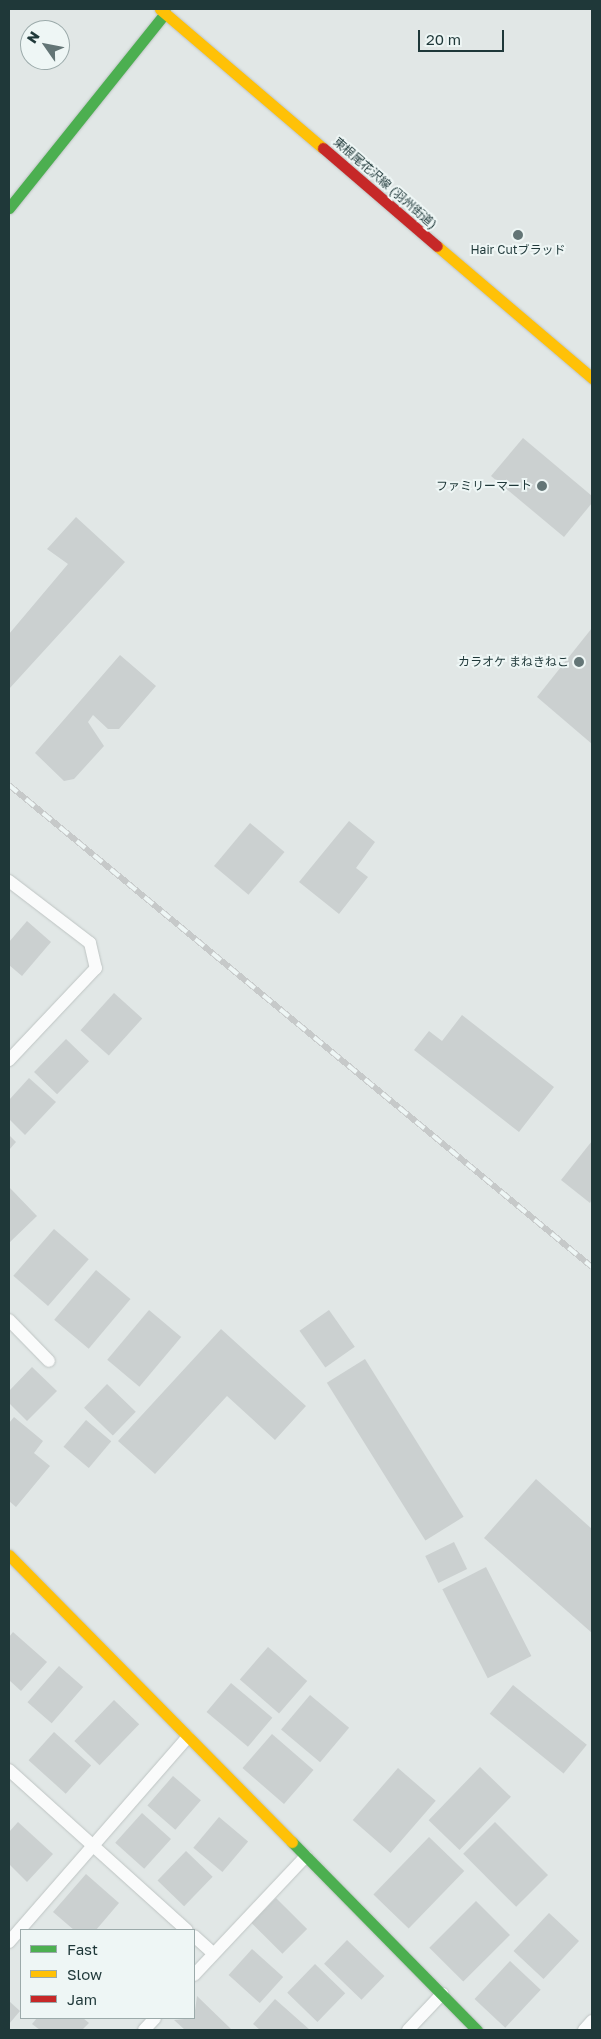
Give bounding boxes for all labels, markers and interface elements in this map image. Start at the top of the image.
north arrow [20,20,70,70]
scale bar [421,20,507,52]
text: N [23,28,43,46]
text: 20 m [426,30,461,48]
street label: 東根尾花沢線 (羽州街道) [330,134,440,232]
marker: Hair Cutブラッド [512,229,524,241]
place label: Hair Cutブラッド [470,243,566,257]
place label: ファミリーマート [436,479,532,493]
marker: ファミリーマート [536,480,548,492]
place label: カラオケ まねきねこ [458,655,569,669]
marker: カラオケ まねきねこ [573,656,585,668]
legend [20,1929,195,2019]
text: Fast [67,1940,98,1958]
text: Slow [67,1965,102,1983]
text: Jam [67,1990,97,2008]

